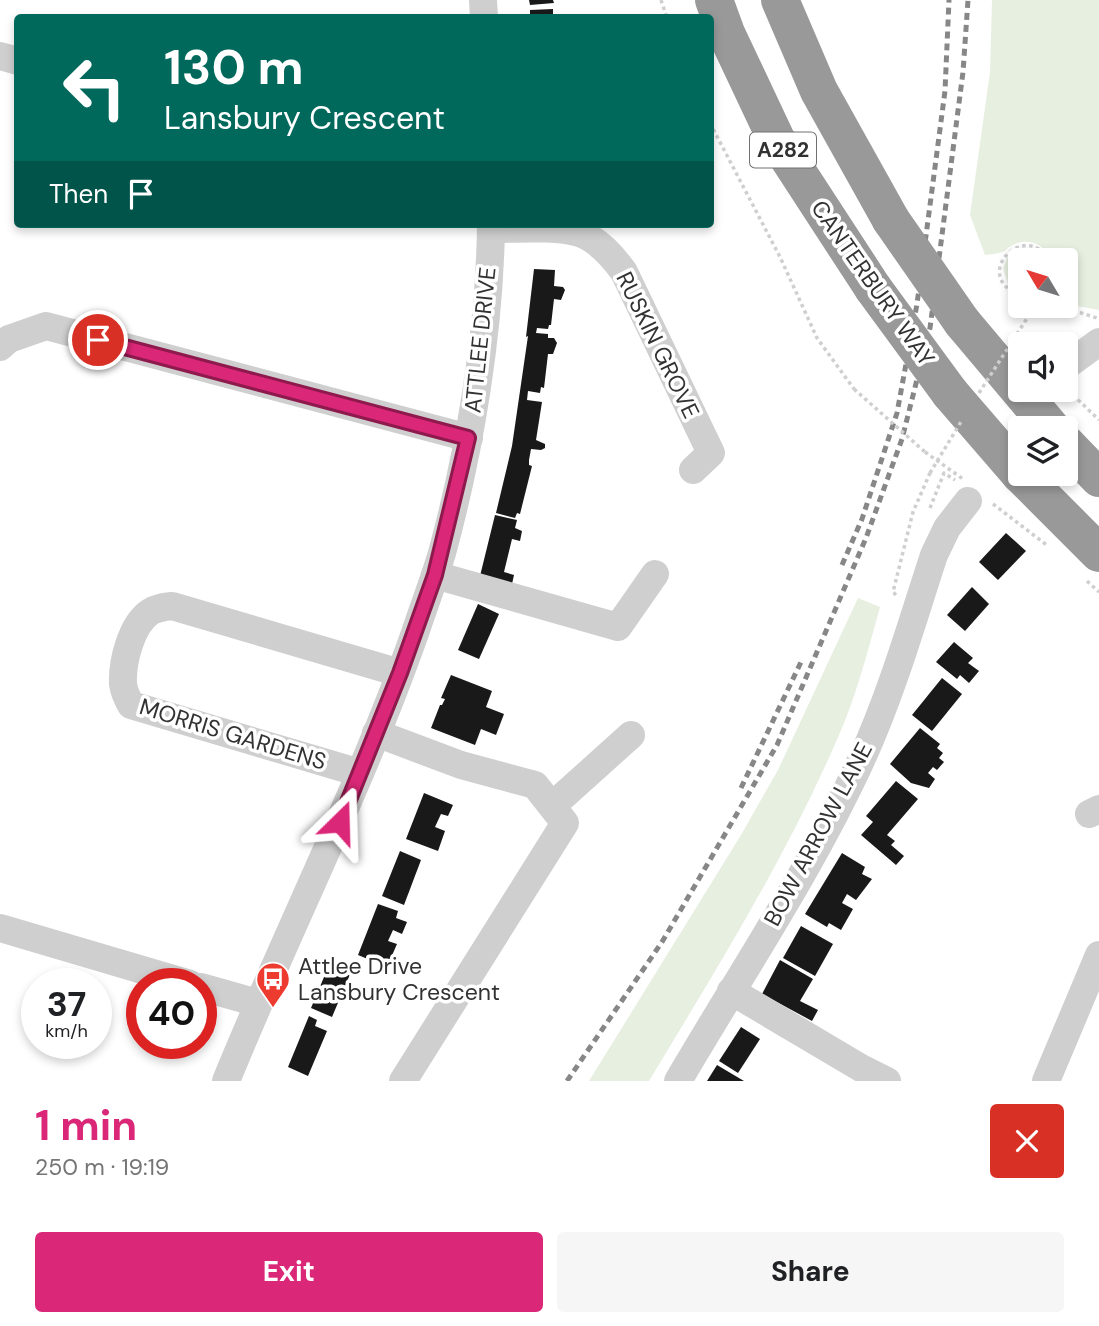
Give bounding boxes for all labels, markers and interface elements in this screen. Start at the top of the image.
text: 130 m [164,35,304,99]
icon: left [49,42,140,133]
text: Lansbury Crescent [164,97,445,139]
road number: A282 [750,132,816,168]
icon: arrive [122,175,160,213]
text: Then [49,177,108,211]
street label: CANTERBURY WAY [805,194,941,372]
north arrow [1008,248,1078,318]
map controls [1008,248,1078,486]
street label: ATTLEE DRIVE [457,265,503,415]
street label: RUSKIN GROVE [610,267,706,423]
pin [68,310,128,370]
icon: arrive [79,321,117,359]
button: sound [1008,332,1078,402]
button: layers [1008,416,1078,486]
street label: MORRIS GARDENS [136,691,330,777]
street label: BOW ARROW LANE [757,737,879,931]
position arrow [303,785,377,859]
place label: Attlee Drive Lansbury Crescent [298,951,500,1007]
bus stop icon: Attlee Drive Lansbury Crescent [254,960,292,1009]
speed limit sign: 40 [126,968,217,1059]
text: 37 [47,981,86,1027]
text: km/h [45,1019,88,1043]
text: 1 min [35,1098,137,1153]
button: close [990,1104,1064,1178]
text: 250 m · 19:19 [35,1152,169,1182]
button: Exit [35,1232,543,1312]
button: Share [557,1232,1064,1312]

